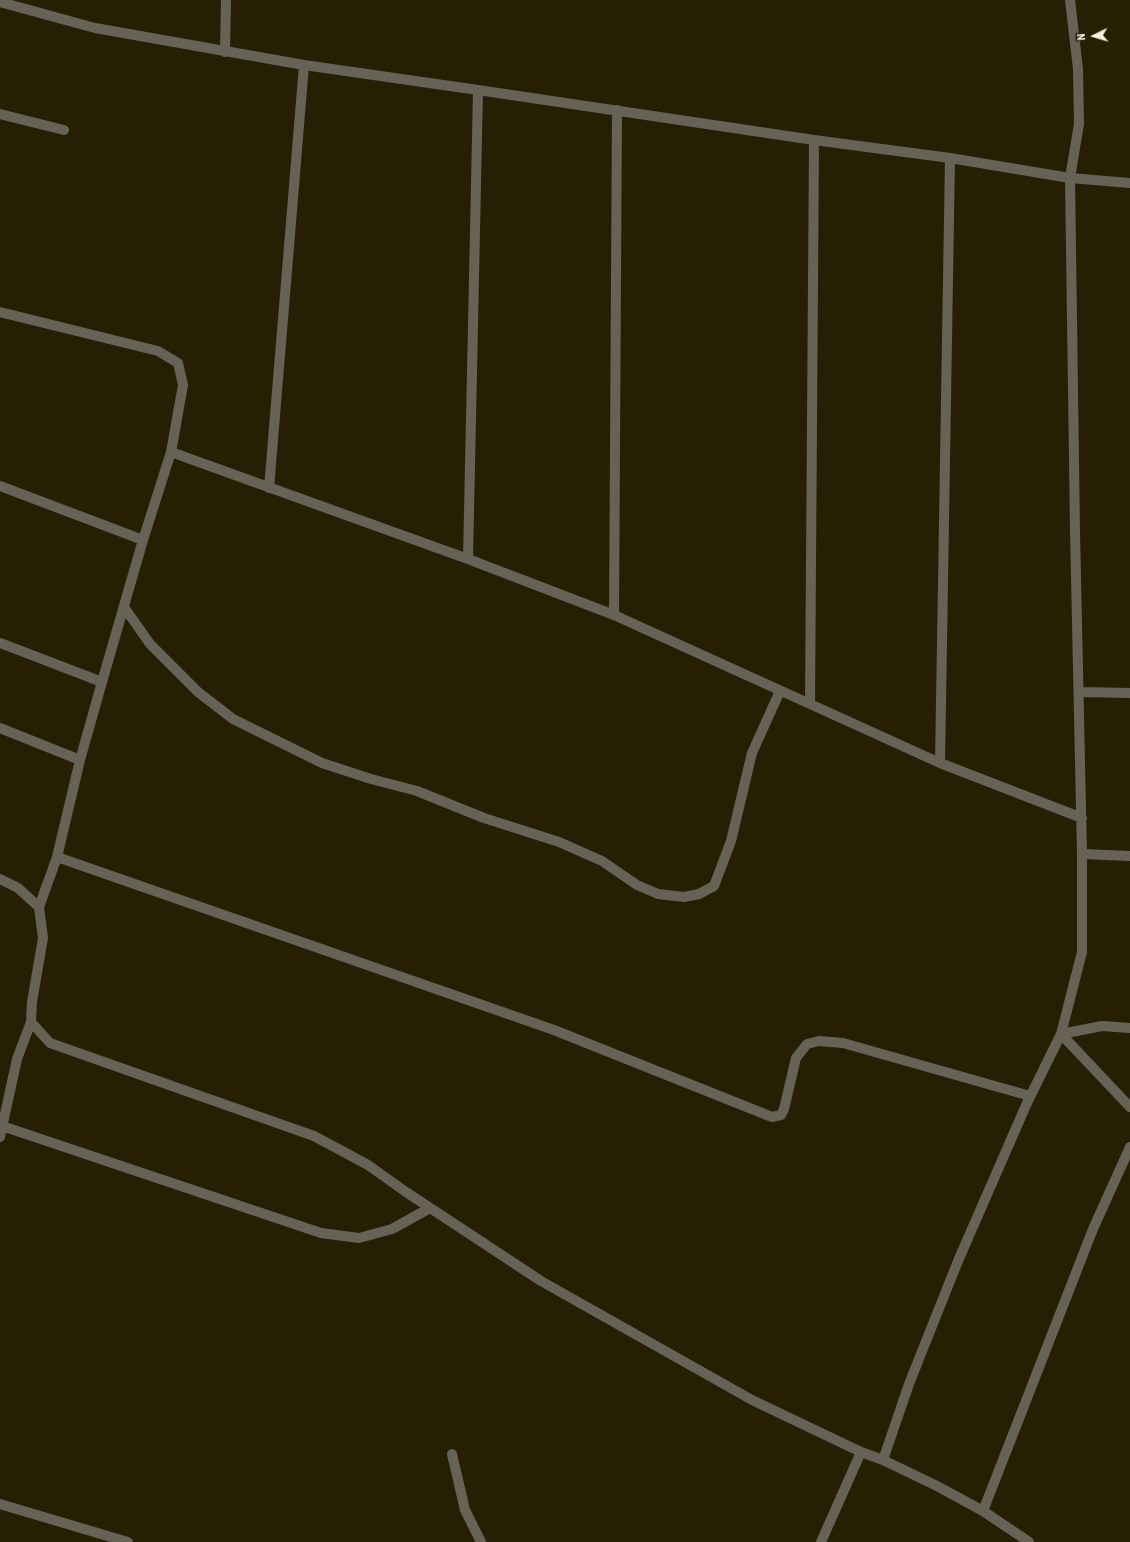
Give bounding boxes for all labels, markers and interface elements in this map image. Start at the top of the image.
north arrow [1074,16,1114,56]
text: N [1075,33,1088,41]

